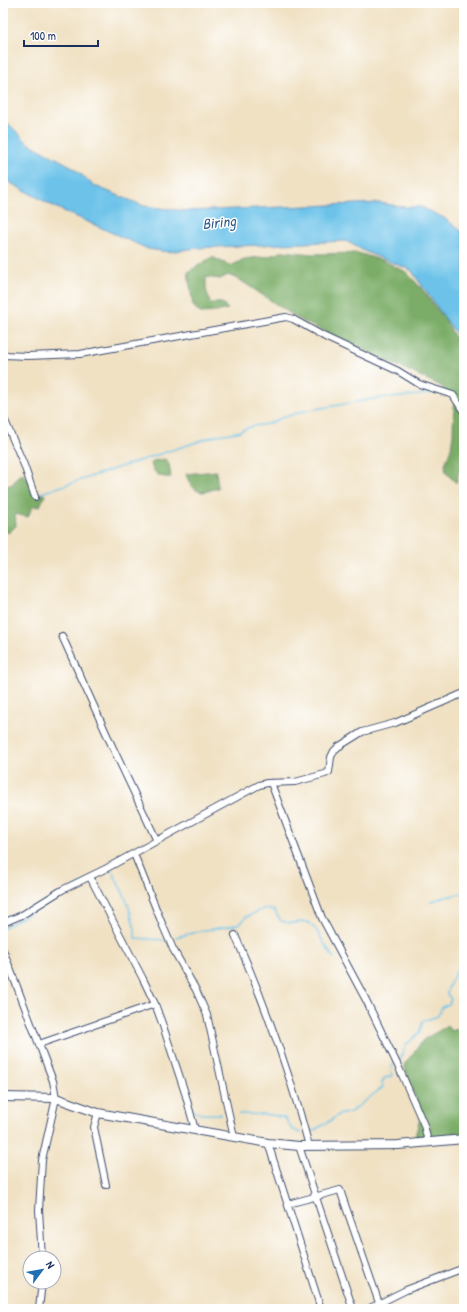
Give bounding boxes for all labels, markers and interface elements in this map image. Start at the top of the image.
scale bar [24,22,98,48]
text: 100 m [30,27,56,44]
water label: Biring [201,210,238,234]
north arrow [22,1250,62,1290]
text: N [43,1259,58,1271]

